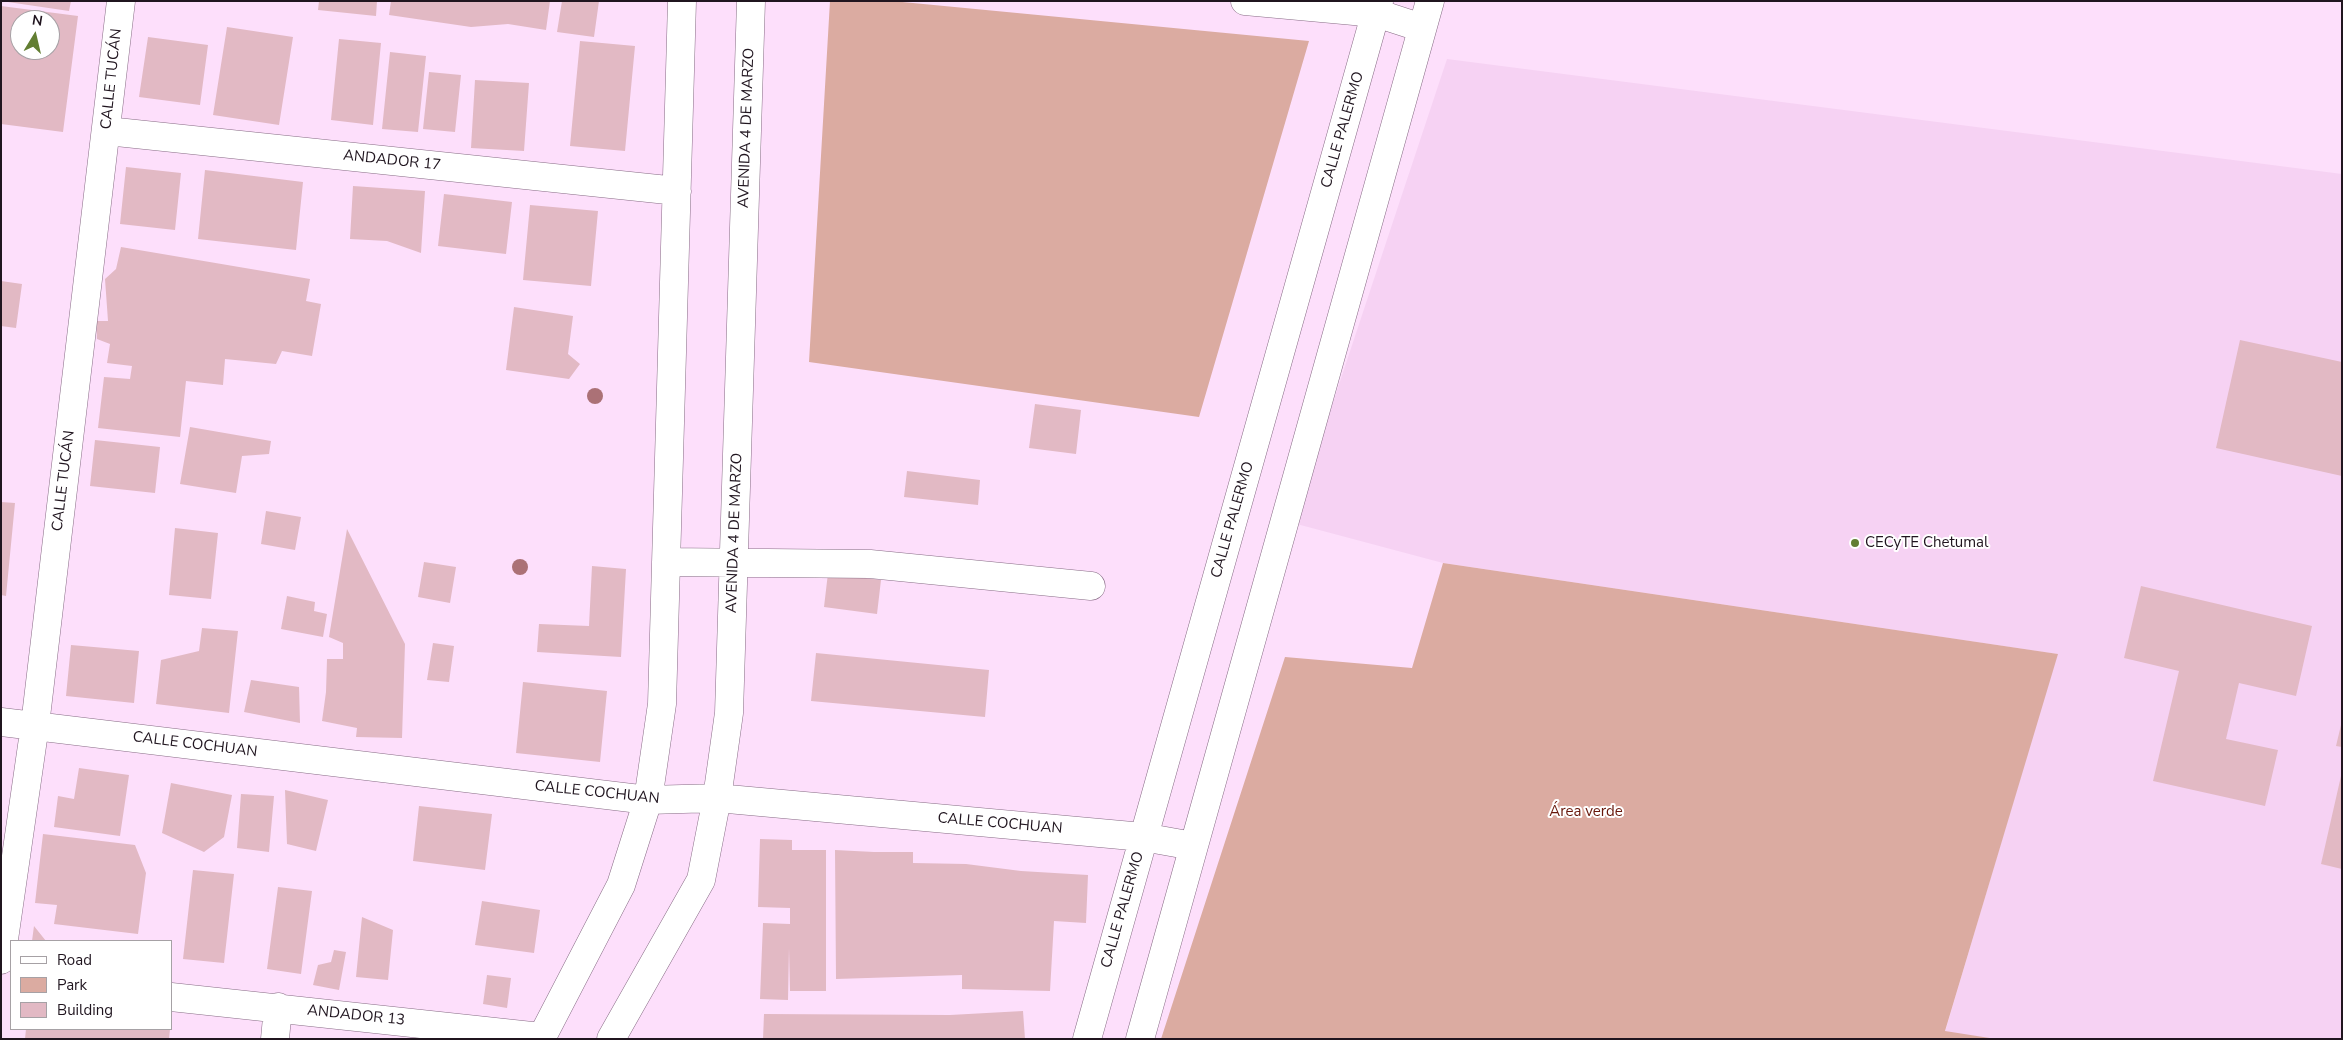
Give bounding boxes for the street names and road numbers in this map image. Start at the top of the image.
street label: CALLE TUCÁN [98,28,126,130]
street label: AVENIDA 4 DE MARZO [735,48,759,208]
street label: CALLE PALERMO [1318,70,1368,190]
street label: ANDADOR 17 [342,147,442,175]
street label: CALLE TUCÁN [49,430,79,532]
street label: AVENIDA 4 DE MARZO [723,453,747,613]
street label: CALLE PALERMO [1208,460,1258,580]
street label: CALLE COCHUAN [132,728,258,762]
street label: CALLE COCHUAN [534,777,660,809]
street label: CALLE COCHUAN [937,810,1063,838]
street label: CALLE PALERMO [1098,850,1148,970]
street label: ANDADOR 13 [306,1002,406,1030]

